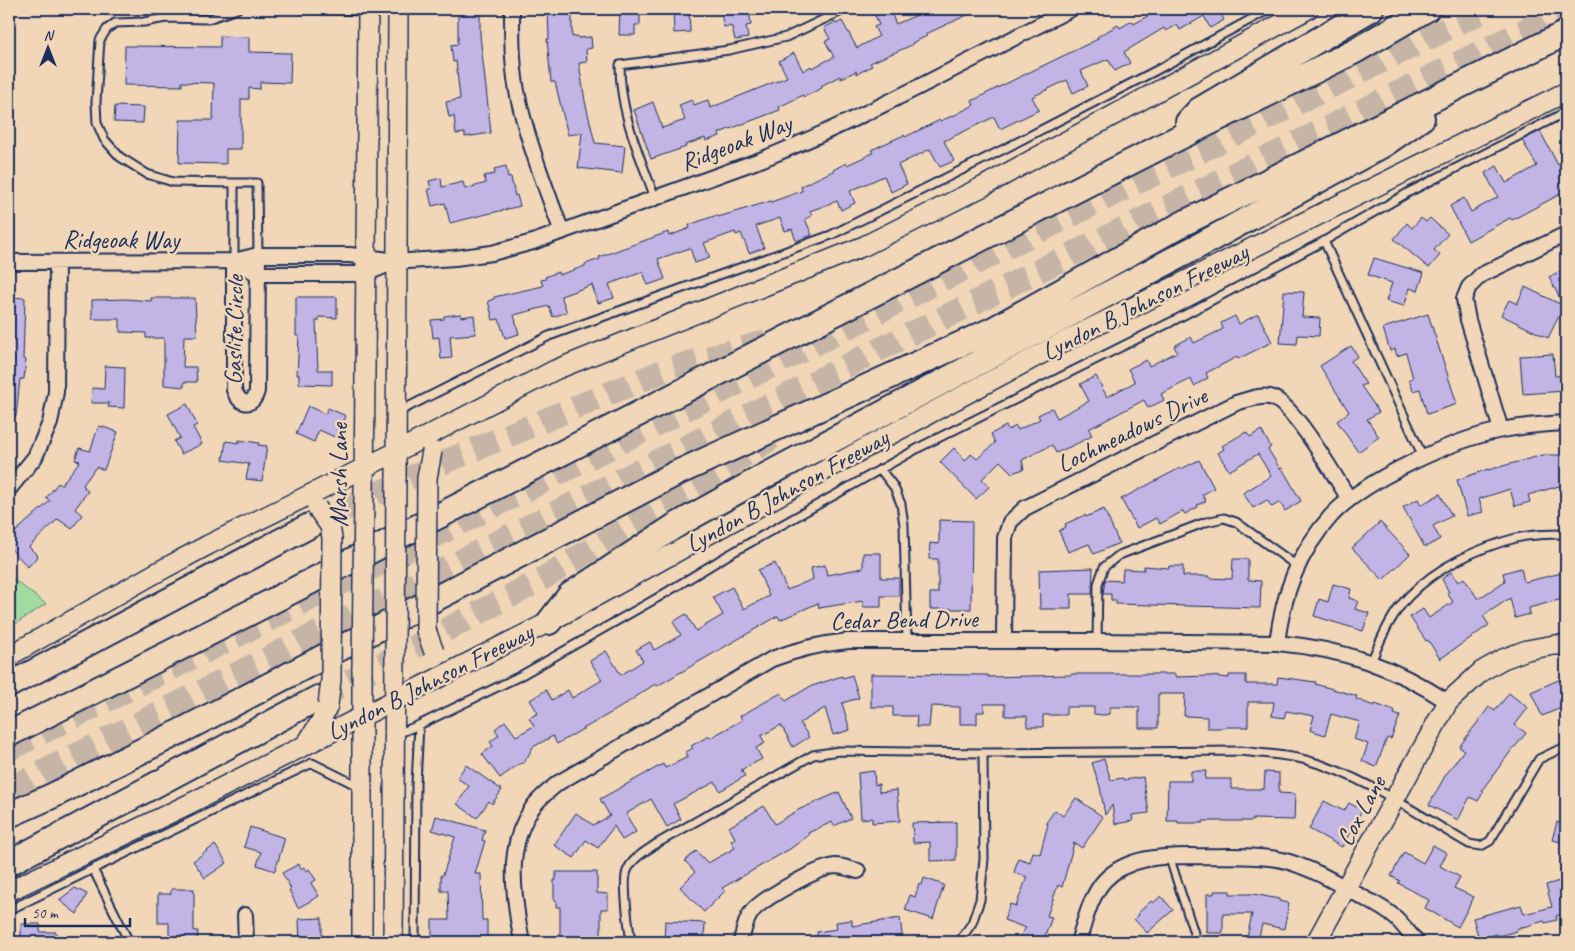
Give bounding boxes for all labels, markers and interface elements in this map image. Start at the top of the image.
north arrow [22,22,72,72]
text: N [44,27,55,44]
street label: Ridgeoak Way [676,106,798,179]
street label: Ridgeoak Way [63,224,182,256]
street label: Lyndon B Johnson Freeway [1037,236,1255,368]
street label: Gaslite Circle [217,273,251,385]
street label: Lochmeadows Drive [1052,379,1214,480]
street label: Marsh Lane [323,421,355,527]
street label: Lyndon B Johnson Freeway [680,421,895,560]
street label: Cedar Bend Drive [830,603,980,637]
street label: Lyndon B Johnson Freeway [322,616,540,748]
street label: Cox Lane [1329,769,1394,852]
scale bar [25,896,130,928]
text: 50 m [32,904,59,923]

